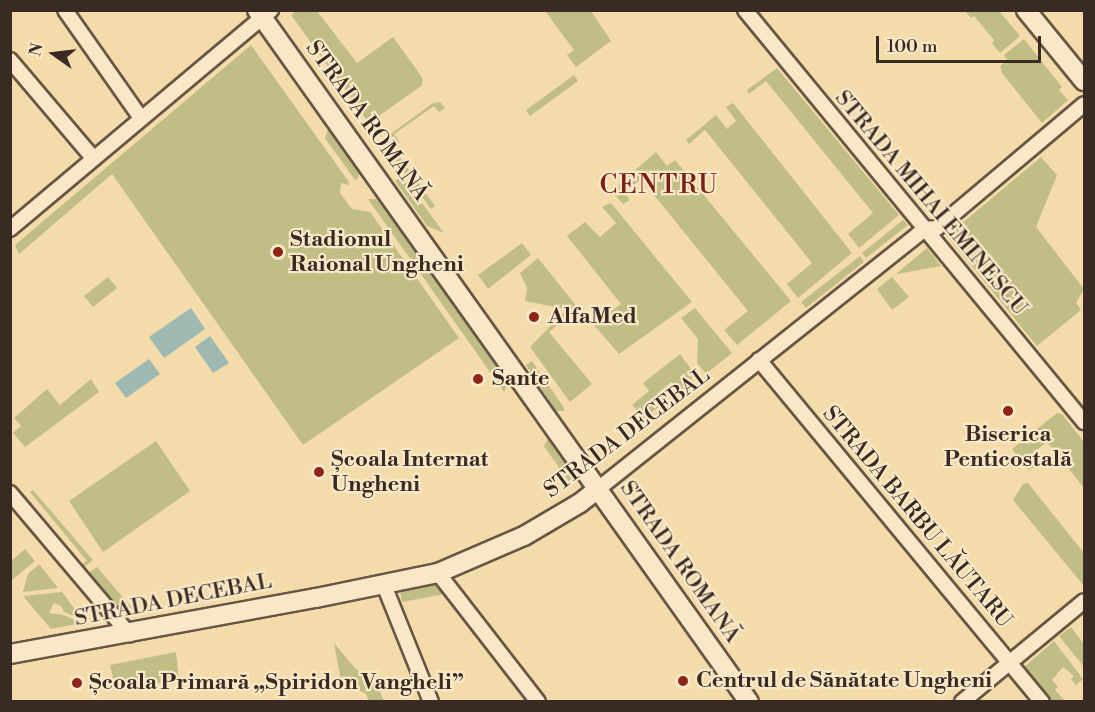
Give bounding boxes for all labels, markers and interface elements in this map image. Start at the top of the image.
north arrow [24,24,84,84]
scale bar [879,24,1044,62]
text: 100 m [887,35,938,58]
street label: STRADA ROMANĂ [300,36,434,206]
text: N [25,41,48,58]
street label: STRADA MIHAI EMINESCU [829,85,1033,321]
district label: CENTRU [599,170,719,202]
place label: Stadionul Raional Ungheni [290,226,464,278]
marker: Stadionul Raional Ungheni [271,245,285,259]
place label: AlfaMed [548,304,637,330]
marker: AlfaMed [525,308,543,326]
street label: STRADA DECEBAL [539,362,715,504]
place label: Sante [492,366,550,392]
marker: Sante [469,370,487,388]
street label: STRADA BARBU LĂUTARU [817,401,1017,633]
marker: Biserica Penticostală [1001,404,1015,418]
place label: Biserica Penticostală [944,421,1072,472]
place label: Școala Internat Ungheni [331,446,488,498]
marker: Școala Internat Ungheni [312,465,326,479]
street label: STRADA ROMANĂ [614,476,746,648]
street label: STRADA DECEBAL [72,568,274,632]
place label: Centrul de Sănătate Ungheni [696,668,992,694]
place label: Școala Primară „Spiridon Vangheli” [89,670,464,696]
marker: Centrul de Sănătate Ungheni [674,672,692,690]
marker: Școala Primară „Spiridon Vangheli” [70,676,84,690]

